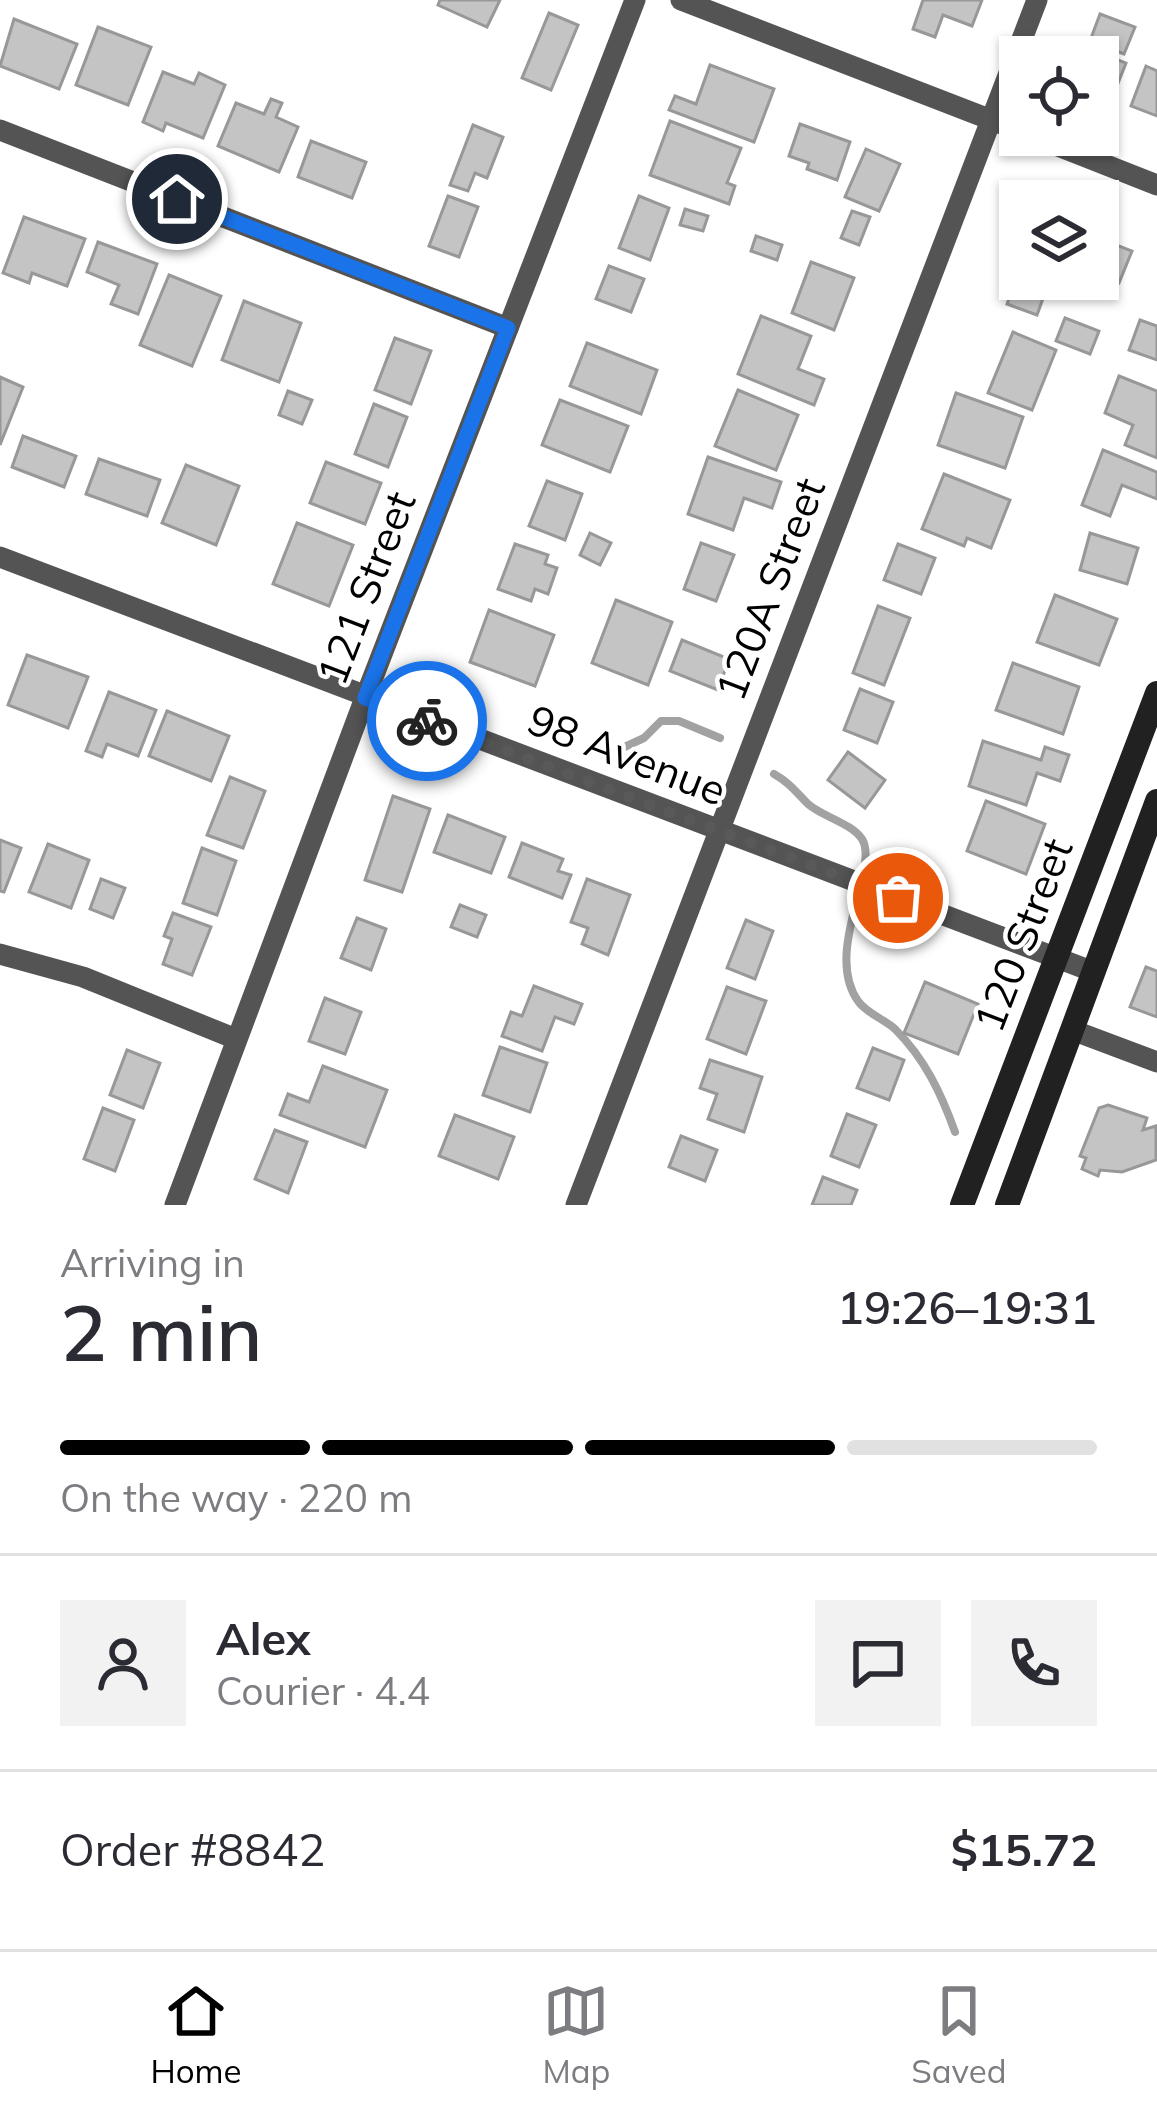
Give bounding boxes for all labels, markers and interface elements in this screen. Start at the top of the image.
map controls [999,36,1119,300]
button: locate [999,36,1119,156]
pin [126,148,228,250]
icon: home [144,166,210,232]
button: layers [999,180,1119,300]
street label: 120A Street [703,470,836,707]
street label: 121 Street [304,484,427,692]
courier [367,661,487,781]
icon: bike [394,688,460,754]
street label: 98 Avenue [521,693,734,816]
street label: 120 Street [961,831,1084,1039]
pin [847,847,949,949]
icon: bag [865,865,931,931]
text: Arriving in [60,1238,245,1287]
text: 19:26–19:31 [837,1279,1097,1335]
text: 2 min [60,1283,263,1381]
text: On the way · 220 m [60,1473,412,1522]
button: person [60,1600,186,1726]
button: chat [815,1600,941,1726]
button: phone [971,1600,1097,1726]
text: Alex [216,1610,311,1666]
text: Courier · 4.4 [216,1666,430,1715]
text: Order #8842 [60,1821,325,1877]
text: $15.72 [951,1821,1097,1877]
tab: Home [150,1978,242,2091]
tab: Map [542,1978,610,2091]
tab: Saved [911,1978,1007,2091]

